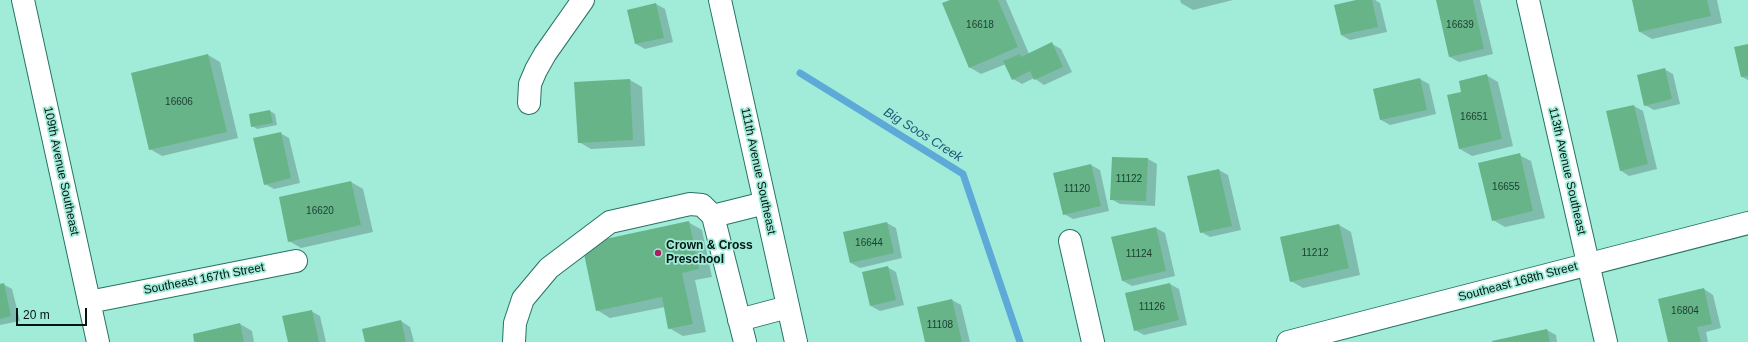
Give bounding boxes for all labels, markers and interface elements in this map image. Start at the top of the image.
house number: 16618 [966,19,994,31]
house number: 16639 [1446,19,1474,31]
house number: 16606 [165,96,193,108]
water label: Big Soos Creek [881,104,965,166]
street label: 109th Avenue Southeast [40,105,82,237]
street label: 111th Avenue Southeast [738,106,778,236]
street label: 113th Avenue Southeast [1545,106,1589,236]
house number: 16651 [1460,111,1488,123]
house number: 11122 [1116,173,1142,185]
house number: 16655 [1492,181,1520,193]
house number: 11120 [1064,183,1090,195]
house number: 16620 [306,205,334,217]
house number: 16644 [855,237,883,249]
place label: Crown & Cross Preschool [666,239,753,267]
house number: 11212 [1301,247,1329,259]
marker: Crown & Cross Preschool [653,248,663,258]
house number: 11124 [1126,248,1152,260]
street label: Southeast 168th Street [1457,259,1579,305]
street label: Southeast 167th Street [142,260,266,298]
scale bar [18,300,89,326]
house number: 11126 [1139,301,1165,313]
house number: 16804 [1671,305,1699,317]
text: 20 m [23,308,50,322]
house number: 11108 [927,319,953,331]

